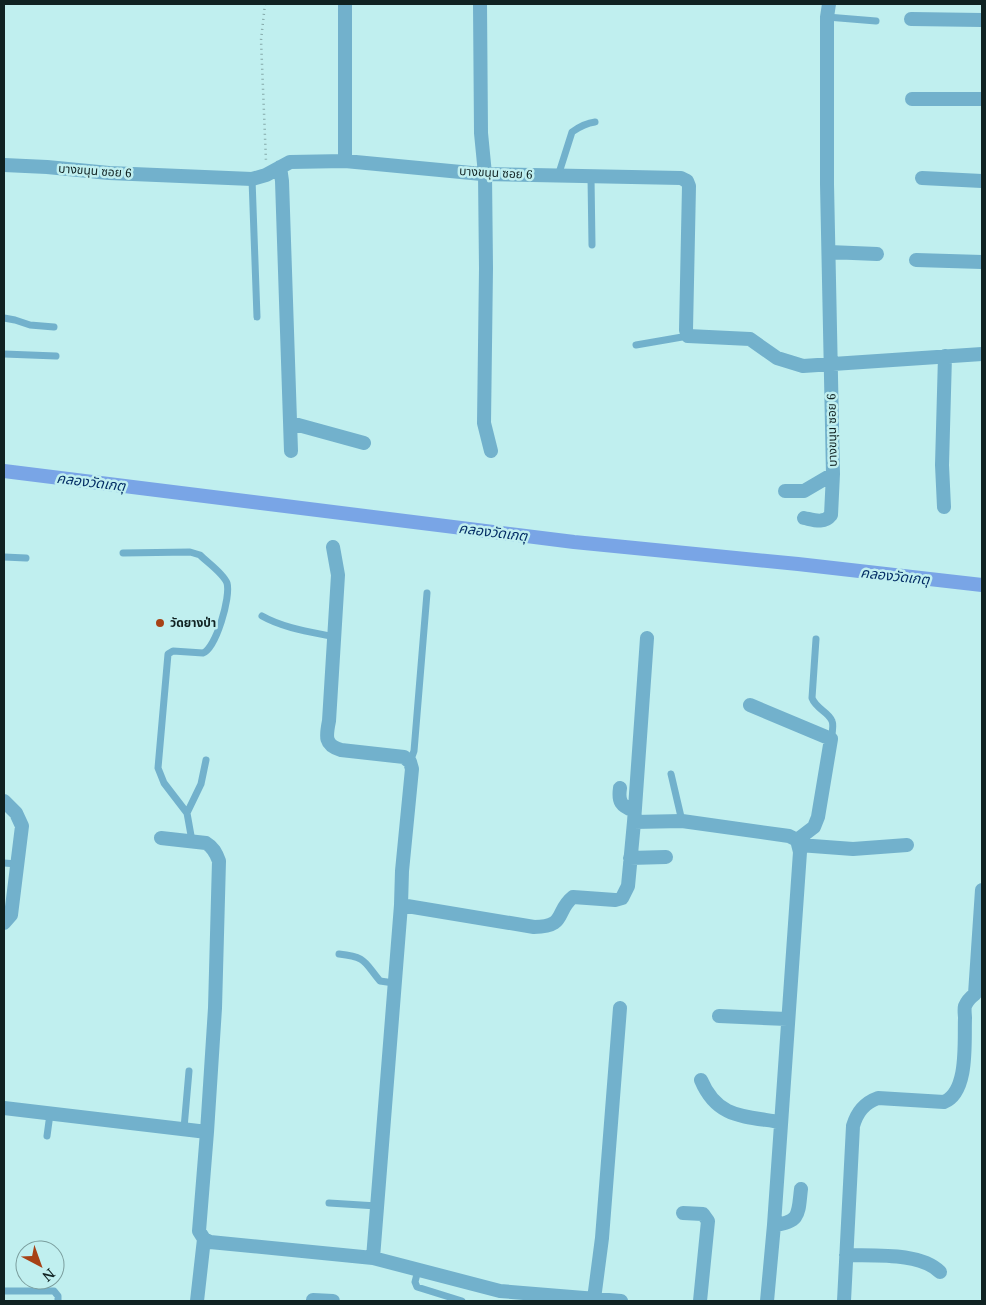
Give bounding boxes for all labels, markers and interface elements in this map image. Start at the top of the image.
street label: บางขนุน ซอย 6 [58,159,133,182]
street label: บางขนุน ซอย 6 [459,162,533,183]
street label: บางขนุน ซอย 6 [822,393,841,467]
water label: คลองวัดเกตุ [56,468,128,495]
water label: คลองวัดเกตุ [458,518,530,545]
water label: คลองวัดเกตุ [860,562,931,589]
place label: วัดยางป่า [170,614,216,631]
marker: วัดยางป่า [154,617,166,629]
north arrow [15,1240,65,1290]
text: N [38,1264,59,1286]

